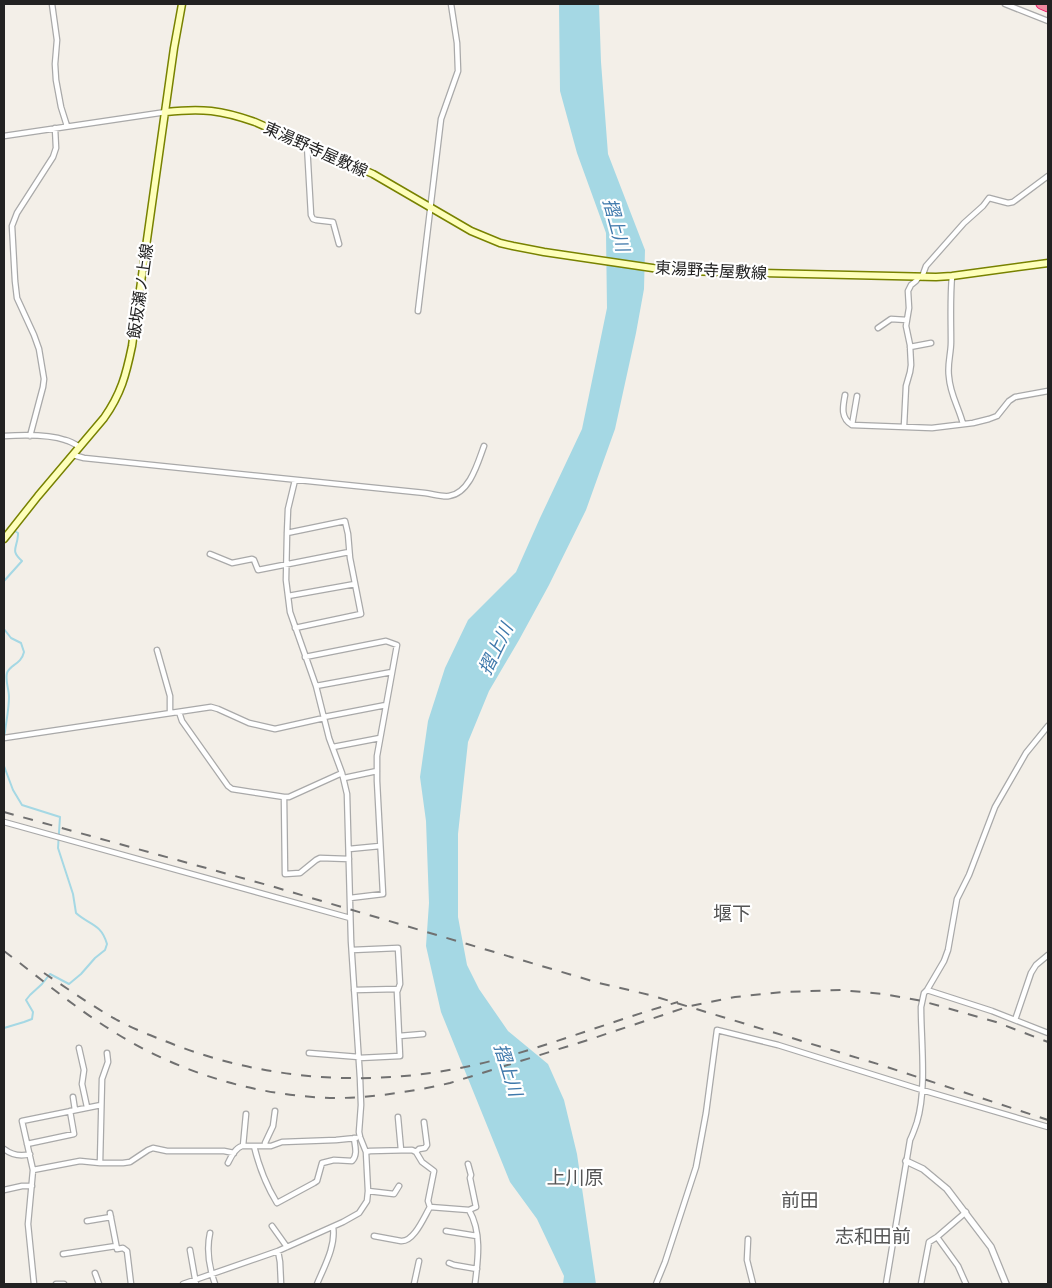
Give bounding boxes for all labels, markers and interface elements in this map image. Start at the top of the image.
street label: 東湯野寺屋敷線 [260,119,370,182]
water label: 摺上川 [598,196,633,256]
street label: 飯坂瀬ノ上線 [125,242,158,340]
street label: 東湯野寺屋敷線 [654,259,767,284]
water label: 摺上川 [475,619,519,678]
district label: 堰下 [713,903,751,926]
water label: 摺上川 [490,1041,526,1101]
district label: 上川原 [546,1167,604,1190]
district label: 前田 [781,1190,819,1213]
district label: 志和田前 [835,1226,911,1249]

